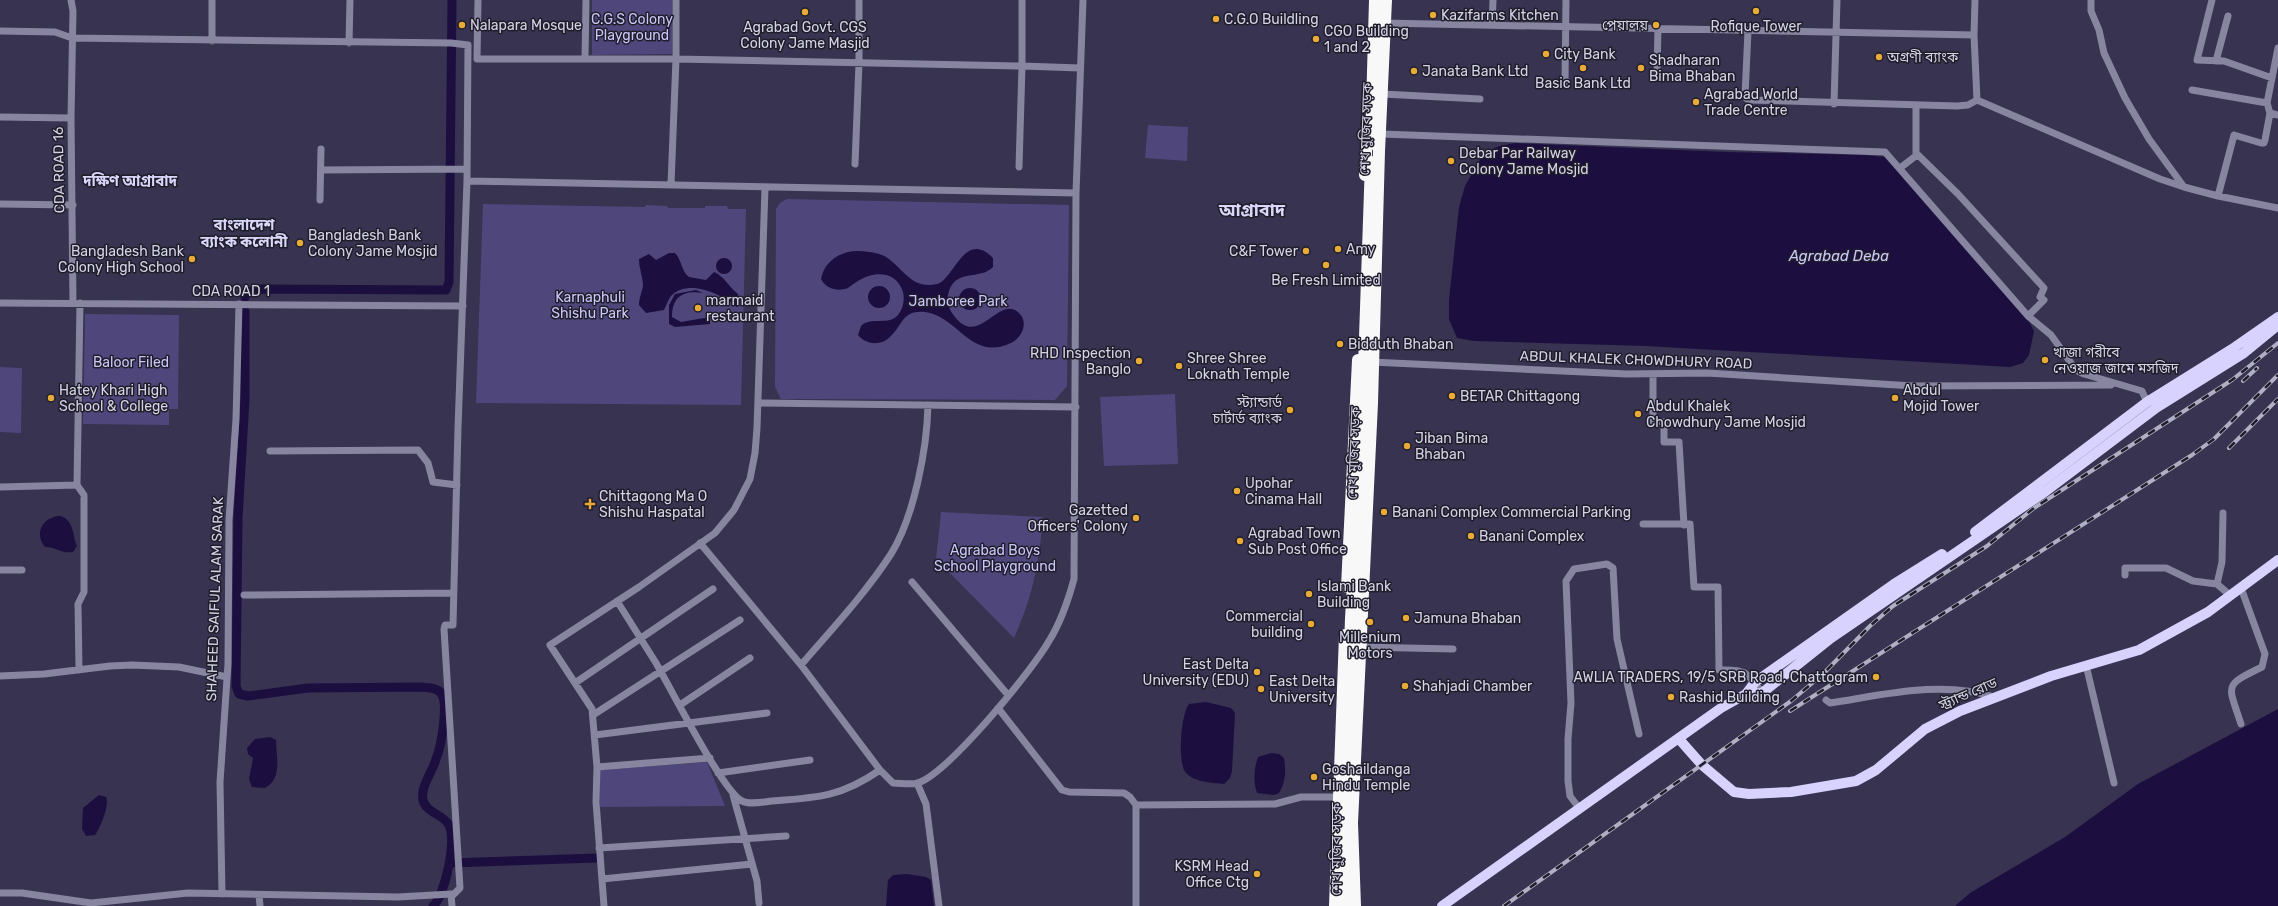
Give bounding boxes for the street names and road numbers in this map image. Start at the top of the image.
street label: শেখ মুজিব সড়ক [1356,82,1376,176]
street label: CDA ROAD 16 [50,127,68,213]
street label: CDA ROAD 1 [192,283,270,300]
street label: ABDUL KHALEK CHOWDHURY ROAD [1519,347,1753,373]
street label: শেখ মুজিব সড়ক [1344,406,1364,500]
street label: SHAHEED SAIFUL ALAM SARAK [203,496,227,702]
street label: স্ট্র্যান্ড রোড [1935,674,2001,714]
street label: শেখ মুজিব সড়ক [1328,802,1345,895]

